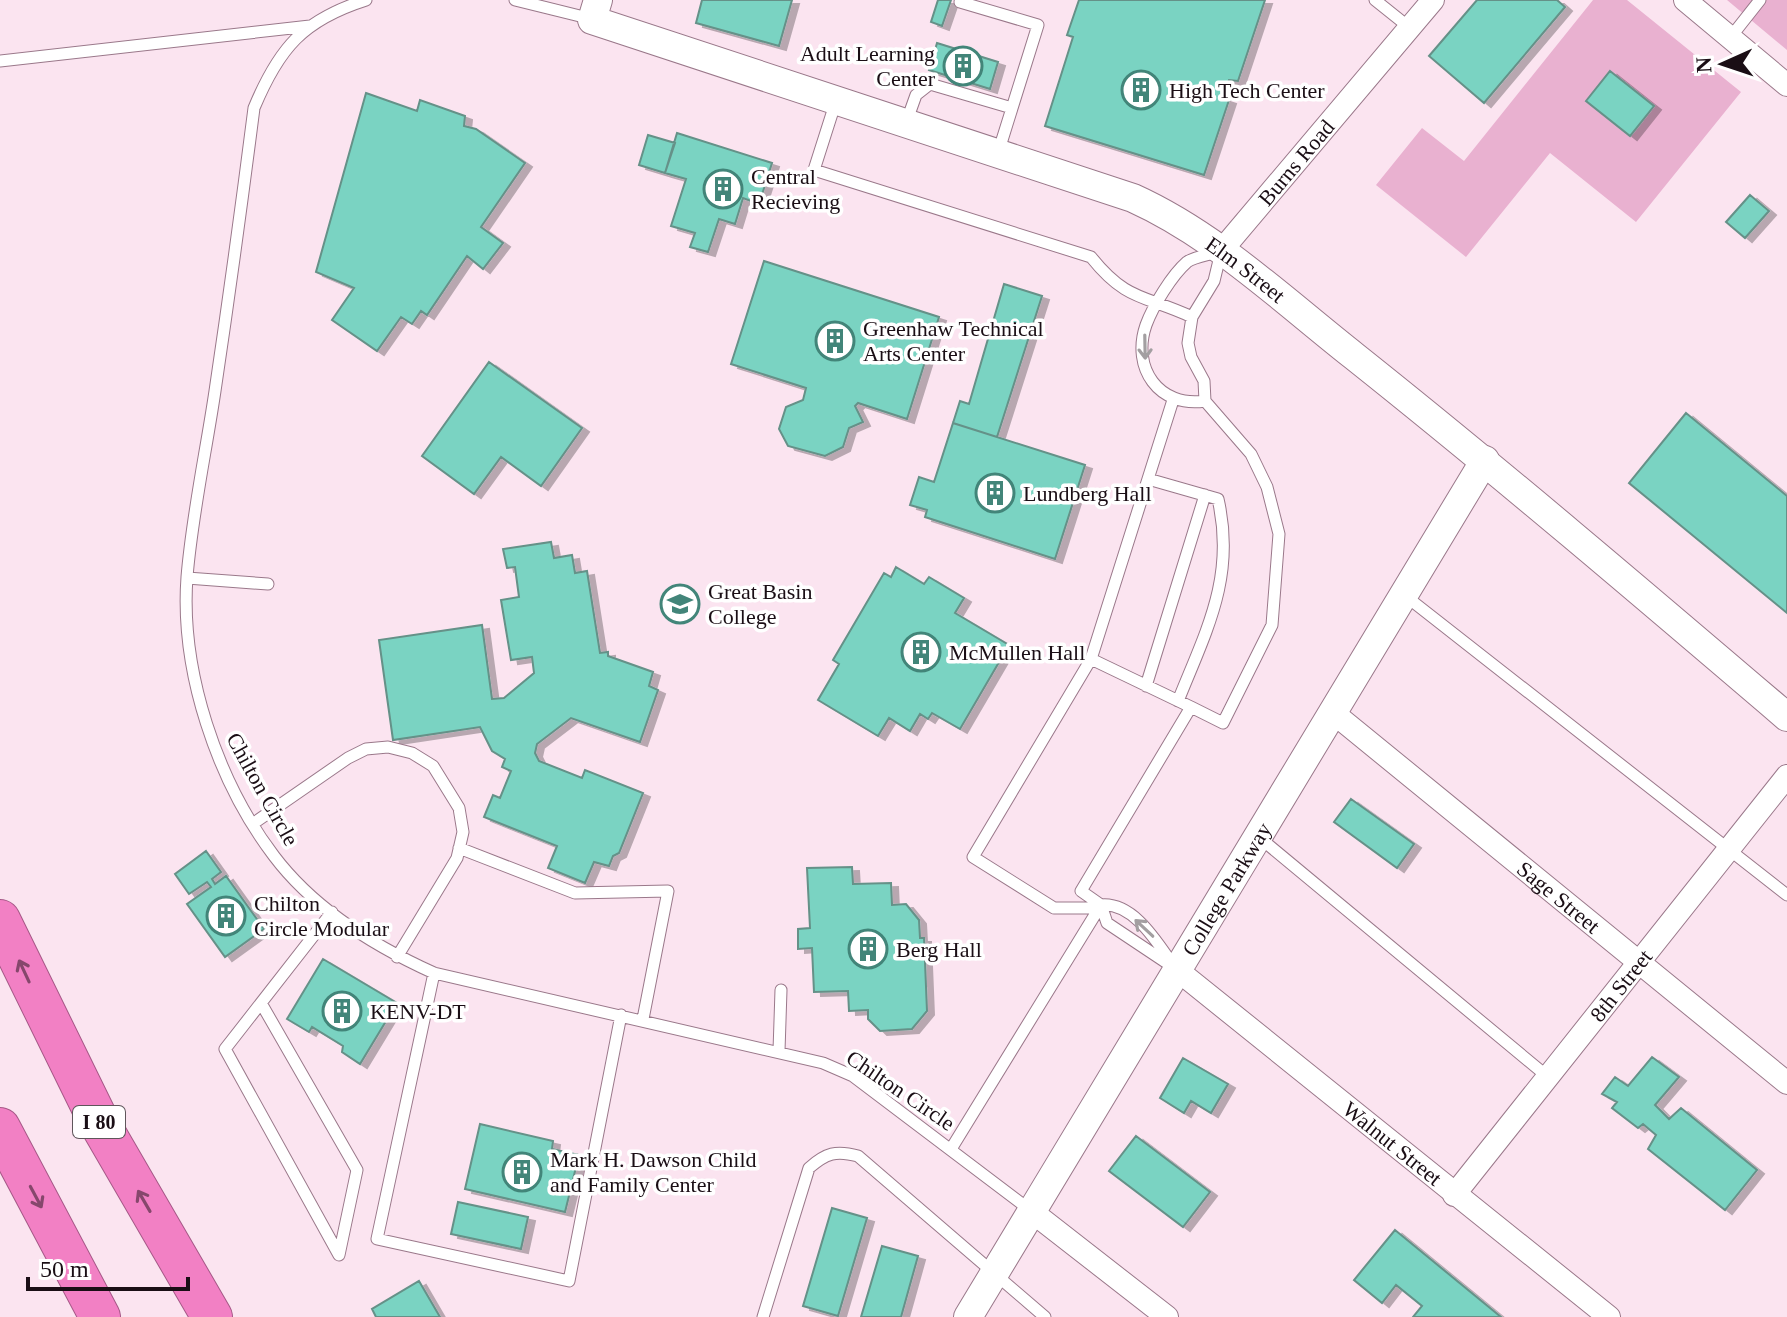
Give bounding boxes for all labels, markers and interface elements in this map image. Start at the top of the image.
north arrow [1683,24,1763,104]
place label: Adult Learning Center [800,41,936,91]
building icon: Adult Learning Center [942,45,984,87]
text: N [1691,56,1716,74]
building icon: High Tech Center [1120,69,1162,111]
place label: High Tech Center [1169,78,1325,103]
street label: Burns Road [1253,115,1340,211]
place label: Central Recieving [751,164,840,214]
building icon: Central Recieving [702,168,744,210]
street label: Elm Street [1201,231,1290,308]
place label: Greenhaw Technical Arts Center [863,316,1044,366]
building icon: Greenhaw Technical Arts Center [814,320,856,362]
one-way arrow [1137,333,1153,360]
building icon: Lundberg Hall [974,472,1016,514]
place label: Lundberg Hall [1023,481,1152,506]
place label: Great Basin College [708,579,812,629]
school or university icon: Great Basin College [659,583,701,625]
building icon: McMullen Hall [900,631,942,673]
place label: McMullen Hall [949,640,1085,665]
street label: Chilton Circle [221,728,304,850]
street label: College Parkway [1177,818,1276,960]
street label: Sage Street [1512,856,1605,938]
place label: Chilton Circle Modular [254,891,390,941]
building icon: Chilton Circle Modular [205,895,247,937]
one-way arrow [1134,919,1154,938]
building icon: Berg Hall [847,928,889,970]
place label: Berg Hall [896,937,982,962]
street label: 8th Street [1585,944,1657,1027]
one-way arrow [16,959,31,983]
building icon: KENV-DT [321,990,363,1032]
place label: KENV-DT [370,999,466,1024]
street label: Chilton Circle [842,1045,960,1136]
street label: Walnut Street [1338,1096,1447,1191]
road number: I 80 [73,1106,125,1138]
place label: Mark H. Dawson Child and Family Center [550,1147,757,1197]
building icon: Mark H. Dawson Child and Family Center [501,1151,543,1193]
one-way arrow [29,1185,44,1209]
one-way arrow [136,1190,151,1214]
scale bar [28,1241,188,1291]
text: 50 m [40,1256,89,1282]

